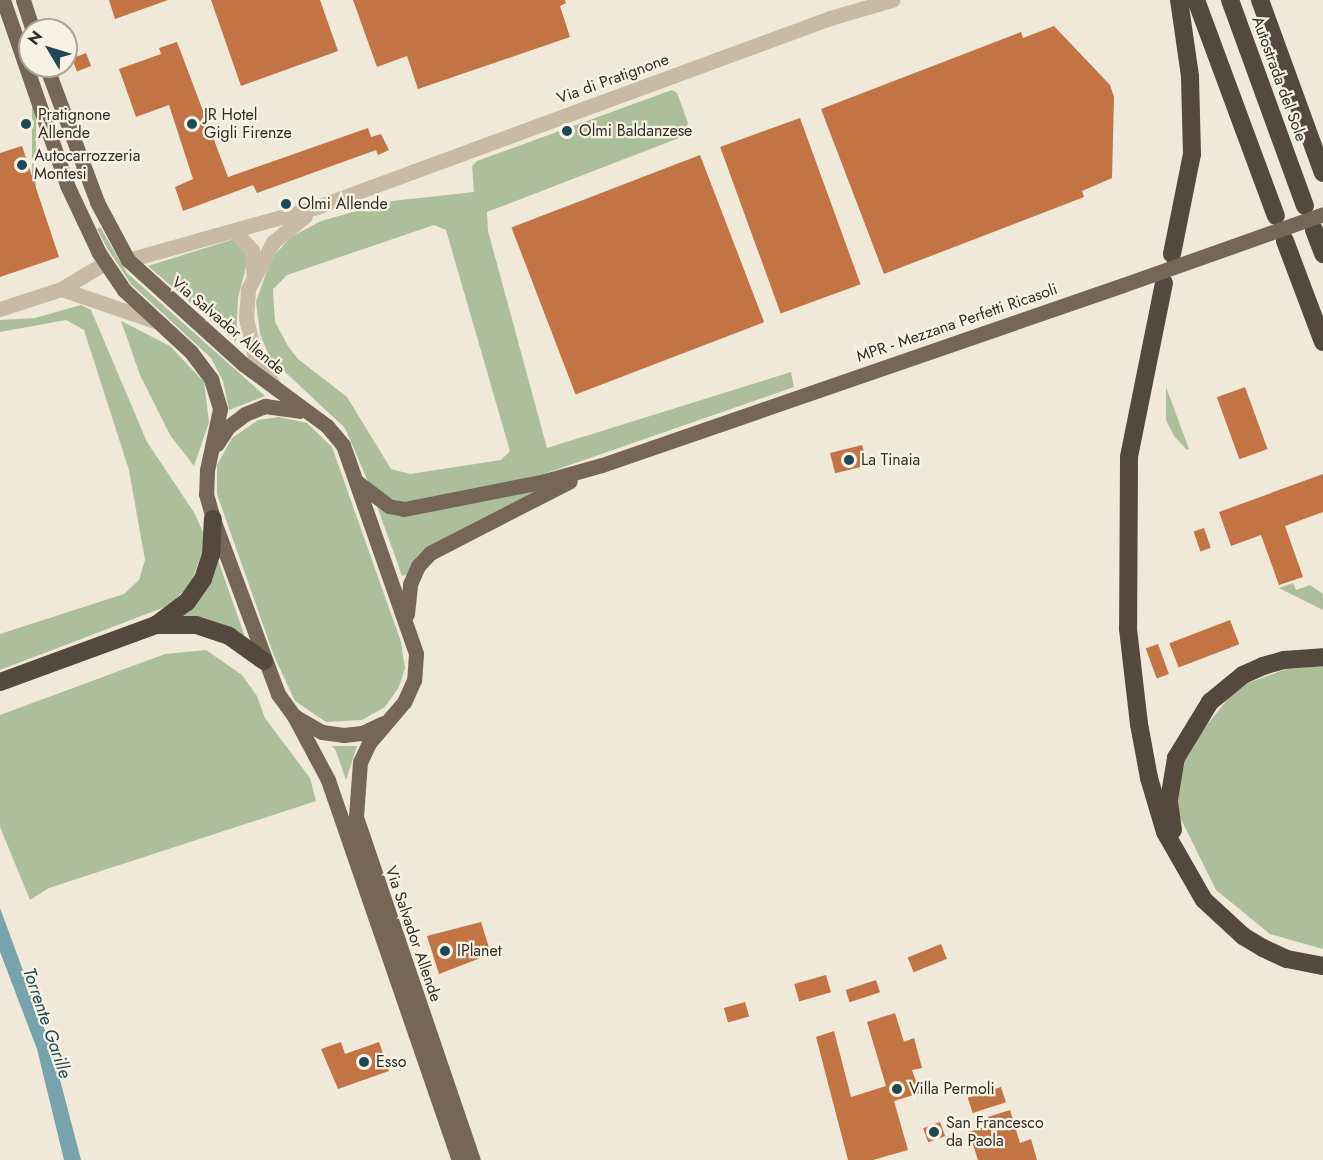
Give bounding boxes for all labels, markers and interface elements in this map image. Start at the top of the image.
street label: Autostrada del Sole [1247,14,1311,144]
north arrow [18,18,78,78]
text: N [22,26,48,50]
street label: Via di Pratignone [554,50,672,108]
place label: Pratignone Allende [38,105,111,143]
place label: JR Hotel Gigli Firenze [204,105,292,143]
marker: Pratignone Allende [19,117,33,131]
marker: JR Hotel Gigli Firenze [185,117,199,131]
place label: Olmi Baldanzese [579,121,692,141]
marker: Olmi Baldanzese [560,124,574,138]
place label: Autocarrozzeria Montesi [34,146,140,184]
marker: Autocarrozzeria Montesi [15,158,29,172]
place label: Olmi Allende [298,194,388,214]
marker: Olmi Allende [279,197,293,211]
street label: Via Salvador Allende [167,273,289,379]
street label: MPR - Mezzana Perfetti Ricasoli [854,280,1060,366]
place label: La Tinaia [861,450,920,470]
marker: La Tinaia [842,453,856,467]
street label: Via Salvador Allende [381,864,445,1004]
place label: IPlanet [457,941,502,961]
marker: IPlanet [438,944,452,958]
water label: Torrente Garille [18,965,76,1081]
place label: Esso [376,1052,406,1072]
marker: Esso [357,1055,371,1069]
place label: Villa Permoli [909,1079,995,1099]
marker: Villa Permoli [890,1082,904,1096]
place label: San Francesco da Paola [946,1113,1044,1151]
marker: San Francesco da Paola [927,1125,941,1139]

